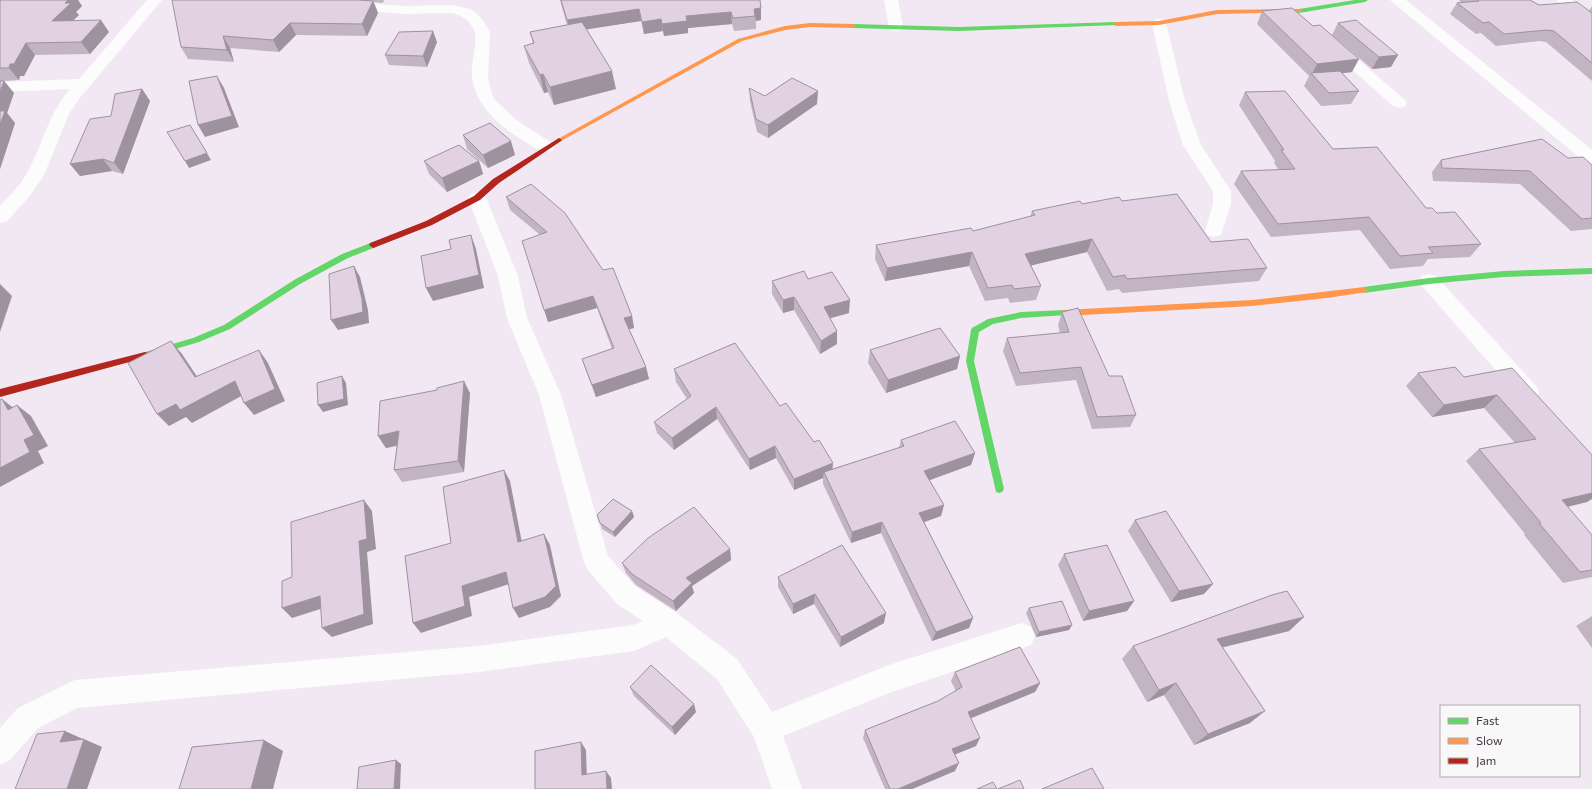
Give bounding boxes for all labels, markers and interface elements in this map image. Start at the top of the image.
legend [1440,705,1580,777]
text: Fast [1476,713,1499,727]
text: Slow [1476,733,1503,747]
text: Jam [1476,753,1496,768]

